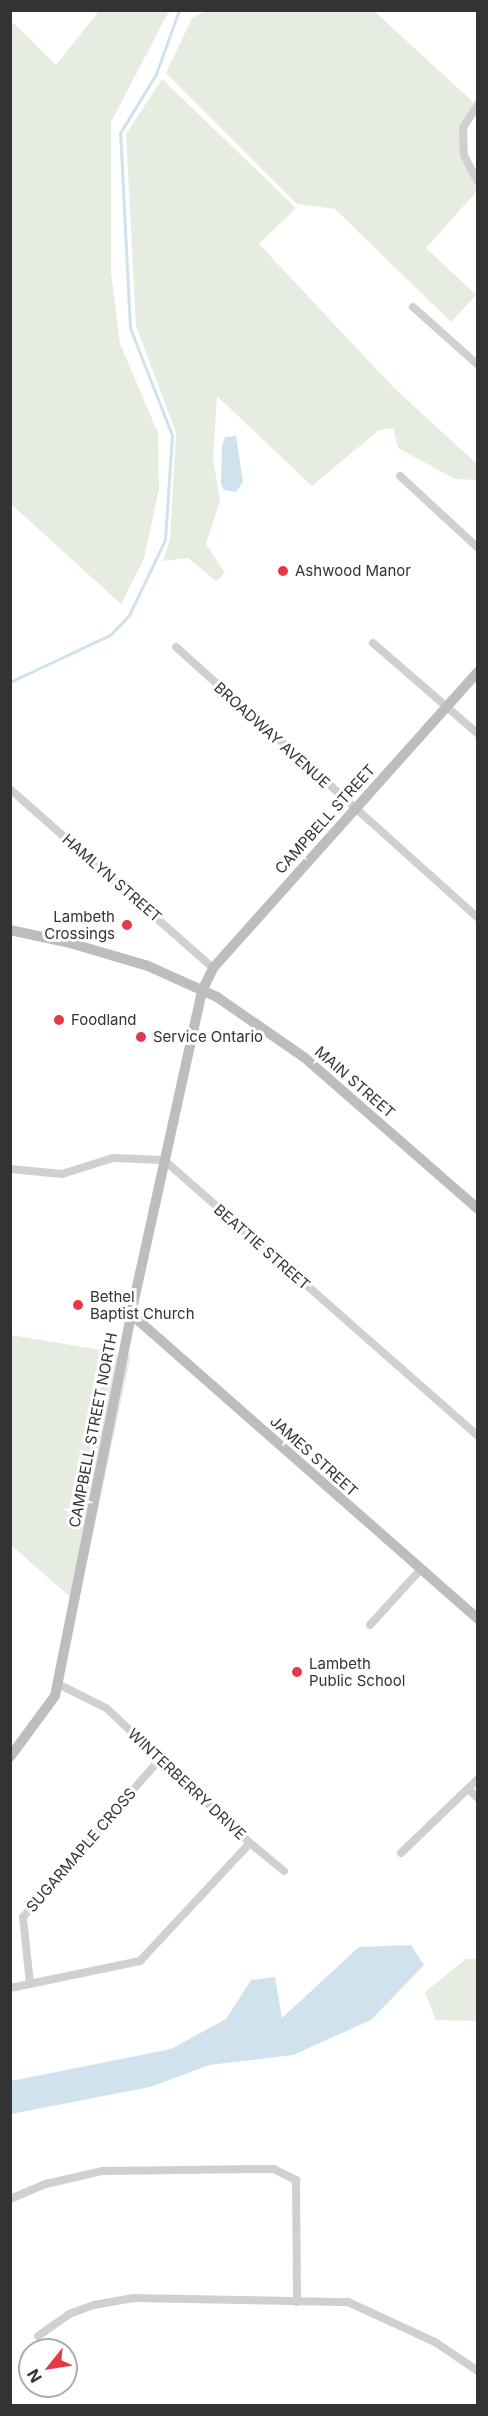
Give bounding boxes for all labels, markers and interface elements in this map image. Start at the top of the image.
place label: Ashwood Manor [295,562,411,580]
marker: Ashwood Manor [276,564,290,578]
street label: BROADWAY AVENUE [210,678,334,792]
street label: CAMPBELL STREET [271,761,379,877]
street label: HAMLYN STREET [59,830,165,926]
place label: Lambeth Crossings [44,907,115,942]
marker: Lambeth Crossings [120,918,134,932]
place label: Foodland [71,1011,137,1029]
marker: Foodland [52,1013,66,1027]
place label: Service Ontario [153,1028,263,1046]
marker: Service Ontario [134,1030,148,1044]
street label: MAIN STREET [311,1042,399,1122]
street label: BEATTIE STREET [210,1200,314,1294]
place label: Bethel Baptist Church [90,1287,195,1322]
marker: Bethel Baptist Church [71,1298,85,1312]
street label: CAMPBELL STREET NORTH [65,1331,121,1529]
street label: JAMES STREET [266,1412,362,1500]
place label: Lambeth Public School [309,1654,405,1689]
marker: Lambeth Public School [290,1665,304,1679]
street label: WINTERBERRY DRIVE [124,1725,250,1843]
street label: SUGARMAPLE CROSS [22,1784,140,1916]
north arrow [18,2338,78,2398]
text: N [22,2366,46,2386]

